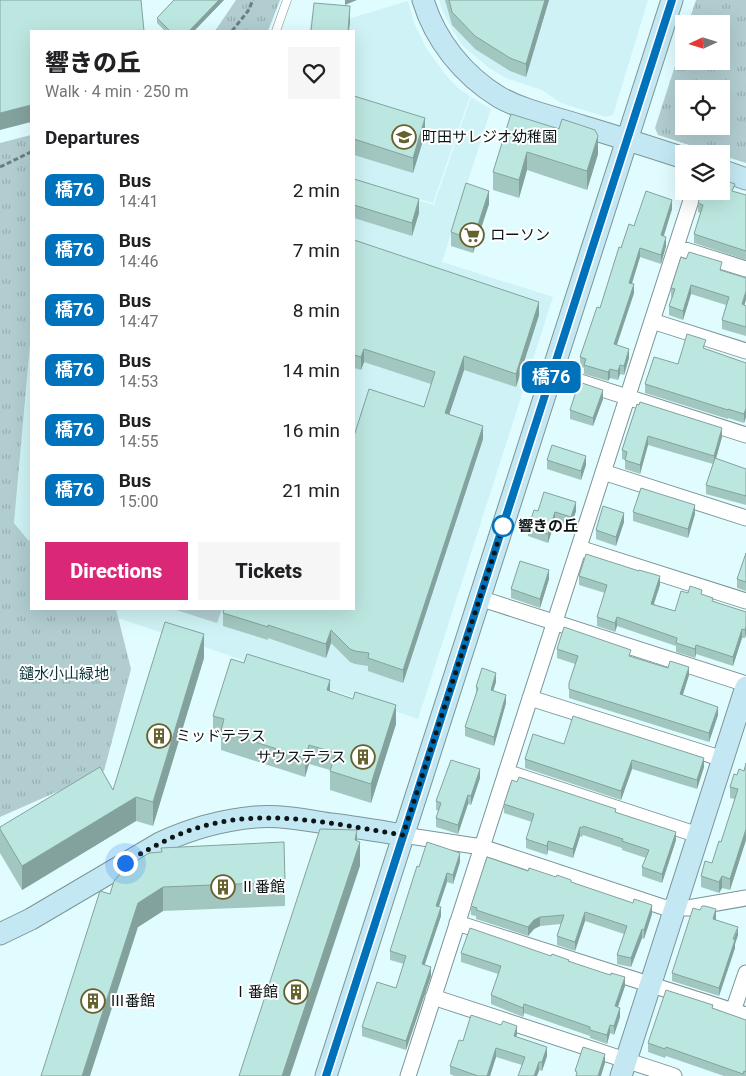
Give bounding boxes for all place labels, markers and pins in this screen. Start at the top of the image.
school or university icon: 町田サレジオ幼稚園 [391,124,417,150]
place label: 町田サレジオ幼稚園 [422,128,557,146]
supermarket icon: ローソン [459,222,485,248]
place label: ローソン [490,226,550,244]
marker: 響きの丘 [492,515,514,537]
place label: 響きの丘 [518,517,578,535]
building icon: ミッドテラス [146,723,172,749]
place label: ミッドテラス [176,727,266,745]
building icon: サウステラス [350,744,376,770]
place label: サウステラス [256,748,346,766]
building icon: Ⅱ番館 [210,874,236,900]
place label: Ⅱ番館 [240,878,285,896]
building icon: Ⅰ番館 [283,979,309,1005]
place label: Ⅰ番館 [233,983,278,1001]
building icon: Ⅲ番館 [80,988,106,1014]
place label: Ⅲ番館 [110,992,155,1010]

